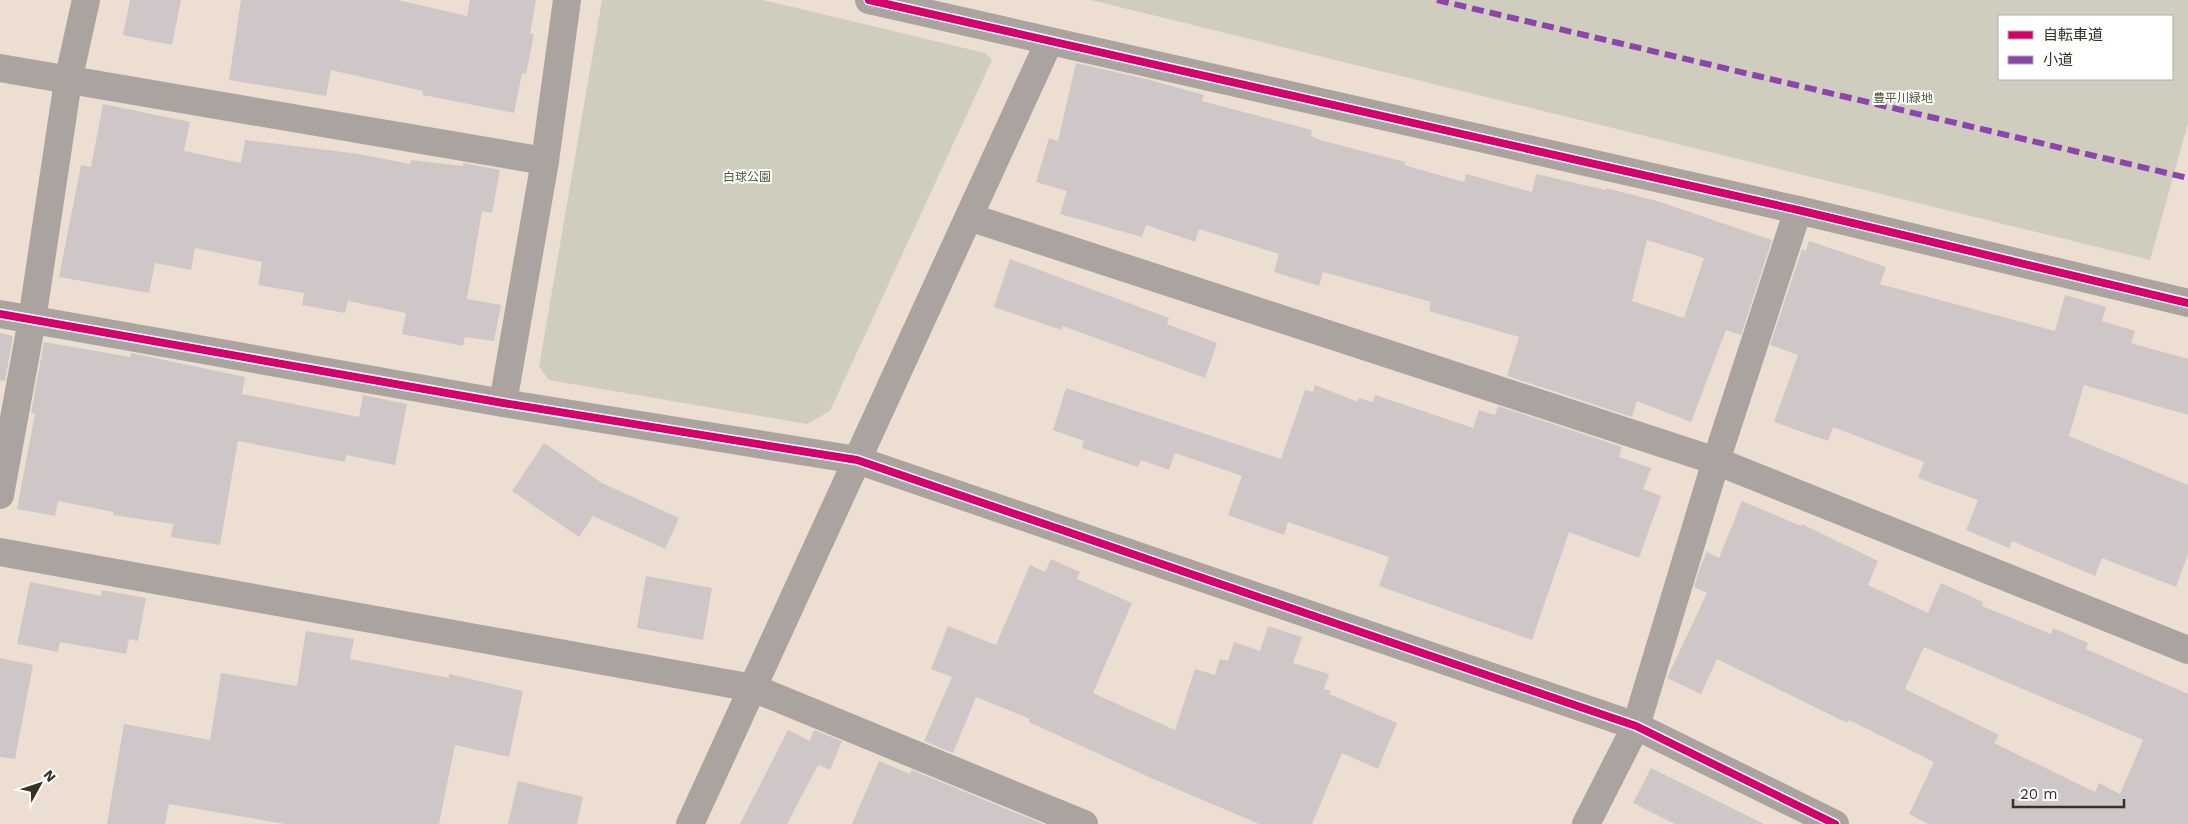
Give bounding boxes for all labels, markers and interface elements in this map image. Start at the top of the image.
legend [1998,15,2173,80]
text: 自転車道 [2043,26,2103,44]
text: 小道 [2043,51,2073,69]
park label: 豊平川緑地 [1873,91,1933,105]
park label: 白球公園 [723,170,771,184]
north arrow [15,759,65,809]
text: N [40,767,59,785]
scale bar [2013,776,2124,808]
text: 20 m [2020,785,2058,803]

